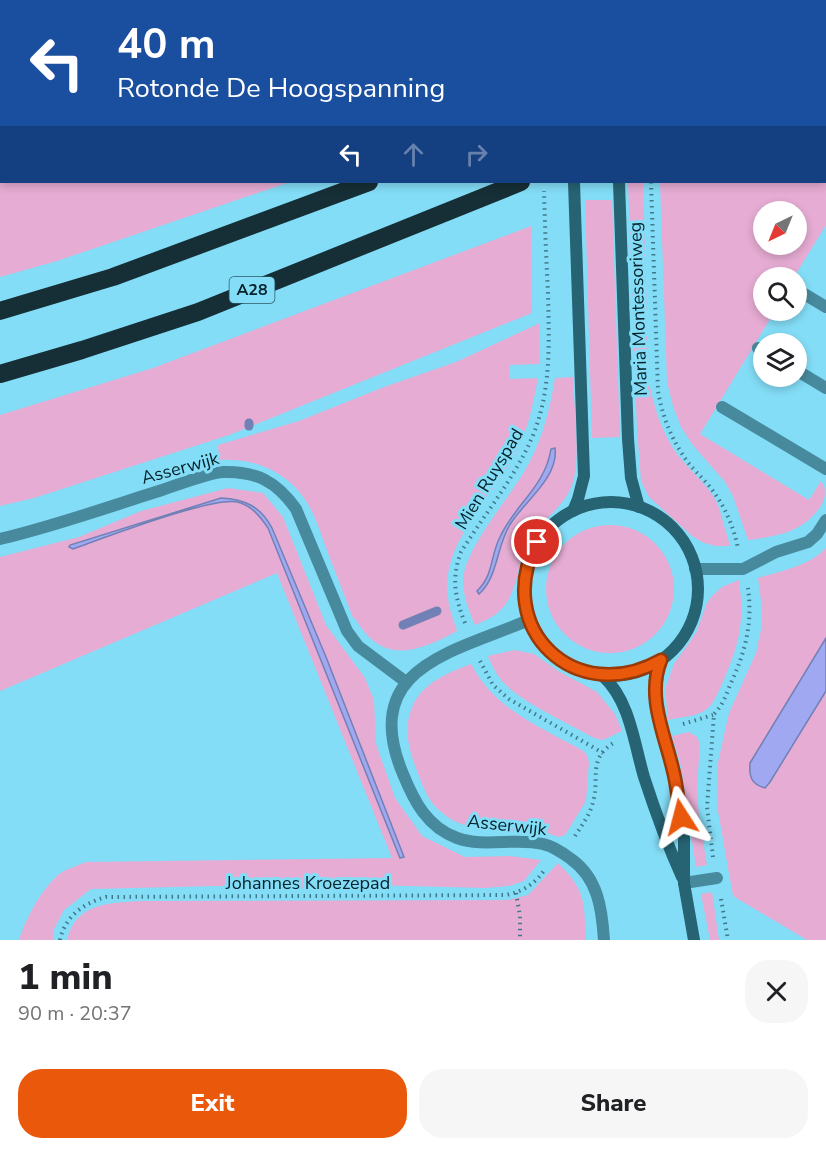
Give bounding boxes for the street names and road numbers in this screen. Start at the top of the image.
street label: Maria Montessoriweg [623,222,653,396]
road number: A28 [230,277,274,303]
street label: Mien Ruyspad [449,424,529,534]
street label: Asserwijk [139,446,222,490]
street label: Asserwijk [466,809,549,841]
street label: Johannes Kroezepad [225,871,390,895]

